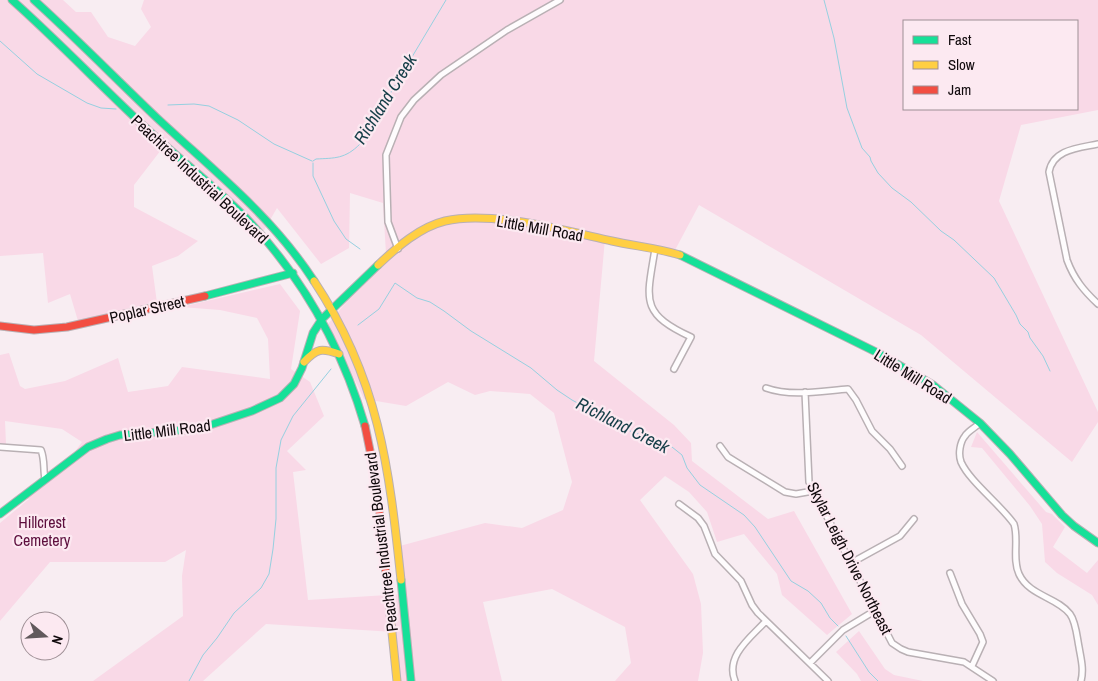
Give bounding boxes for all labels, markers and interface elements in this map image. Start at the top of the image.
legend [903,20,1078,110]
text: Fast [948,29,972,50]
water label: Richland Creek [347,49,423,149]
text: Slow [948,54,975,75]
text: Jam [948,79,971,100]
street label: Peachtree Industrial Boulevard [127,110,273,248]
street label: Little Mill Road [495,210,585,246]
street label: Poplar Street [107,290,187,328]
street label: Little Mill Road [870,343,956,409]
water label: Richland Creek [572,391,675,460]
street label: Little Mill Road [122,414,212,446]
street label: Peachtree Industrial Boulevard [359,451,403,633]
street label: Skylar Leigh Drive Northeast [802,478,898,638]
park label: Hillcrest Cemetery [14,511,71,551]
north arrow [20,611,70,661]
text: N [48,633,67,647]

